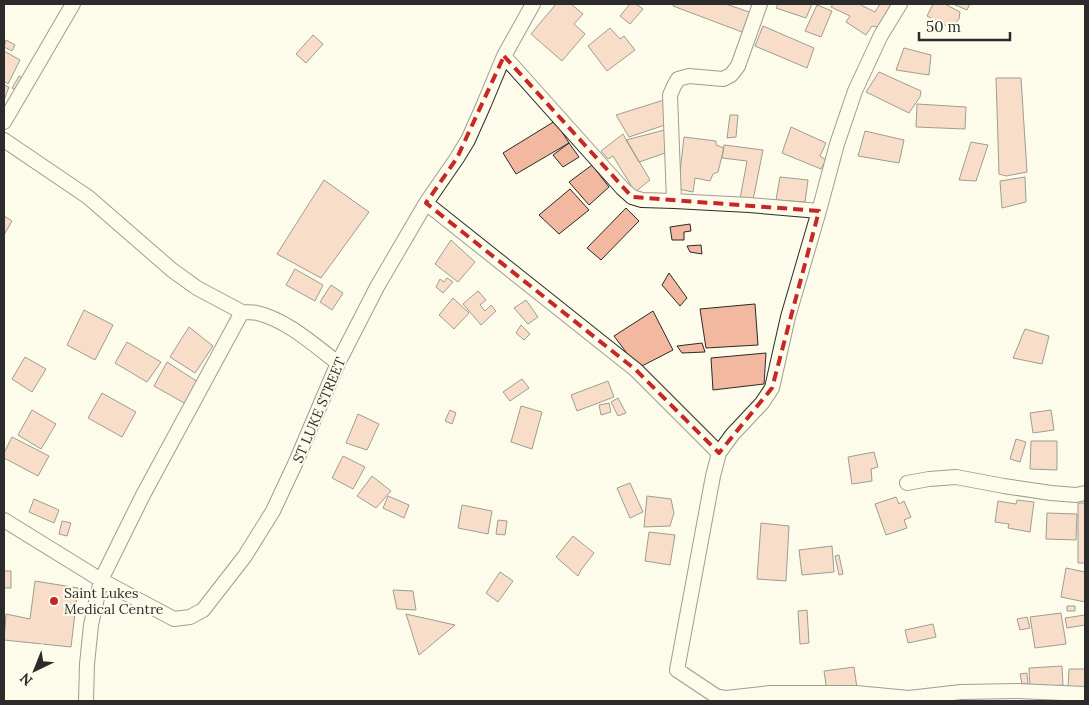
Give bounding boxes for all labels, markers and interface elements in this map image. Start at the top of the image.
scale bar [919,10,1010,42]
text: 50 m [926,17,961,36]
street label: ST LUKE STREET [289,354,349,466]
place label: Saint Lukes Medical Centre [64,584,164,618]
marker: Saint Lukes Medical Centre [48,595,60,607]
north arrow [10,645,60,695]
text: N [16,669,36,690]

